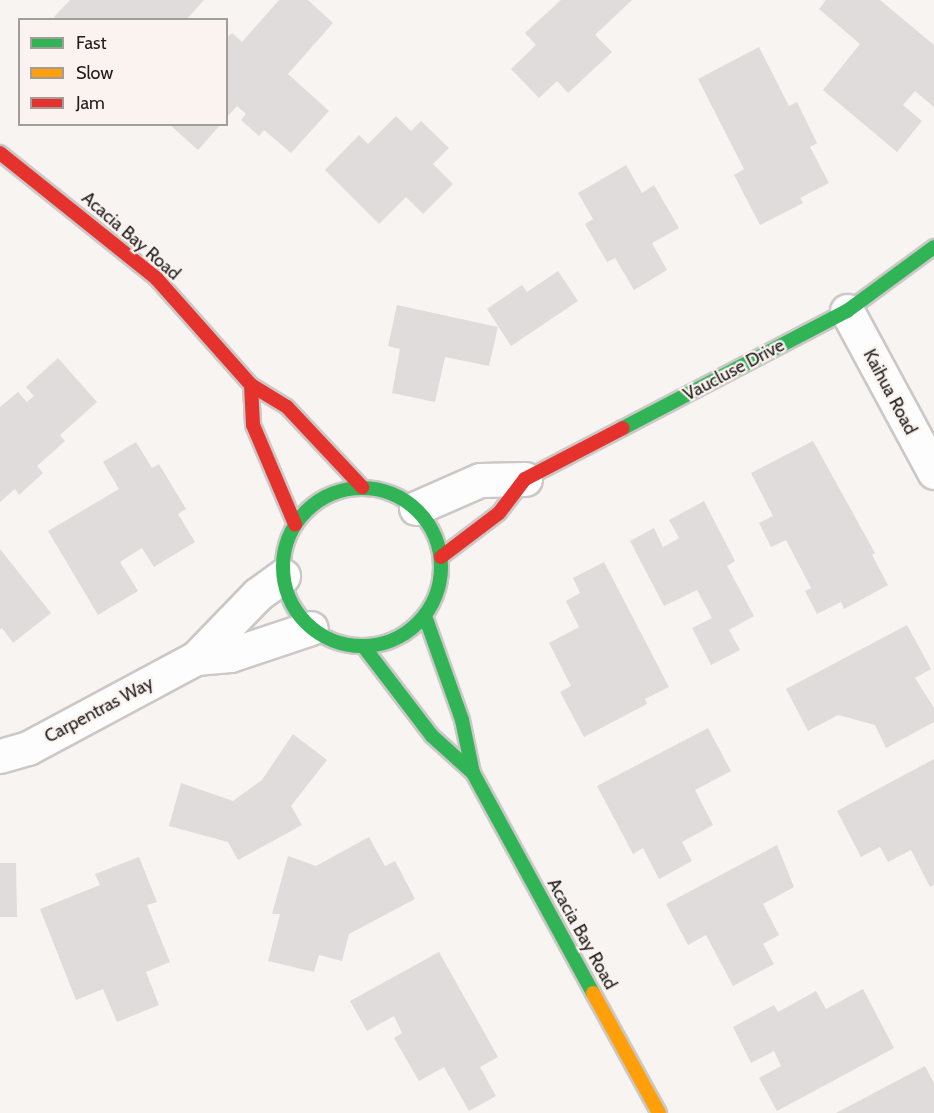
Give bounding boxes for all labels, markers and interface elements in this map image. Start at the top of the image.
legend [18,18,228,126]
text: Fast [76,32,107,54]
text: Slow [76,62,113,84]
text: Jam [76,92,105,114]
street label: Acacia Bay Road [77,187,185,285]
street label: Vaucluse Drive [680,334,788,406]
street label: Kaihua Road [859,346,921,438]
street label: Carpentras Way [41,672,157,748]
street label: Acacia Bay Road [543,875,621,993]

